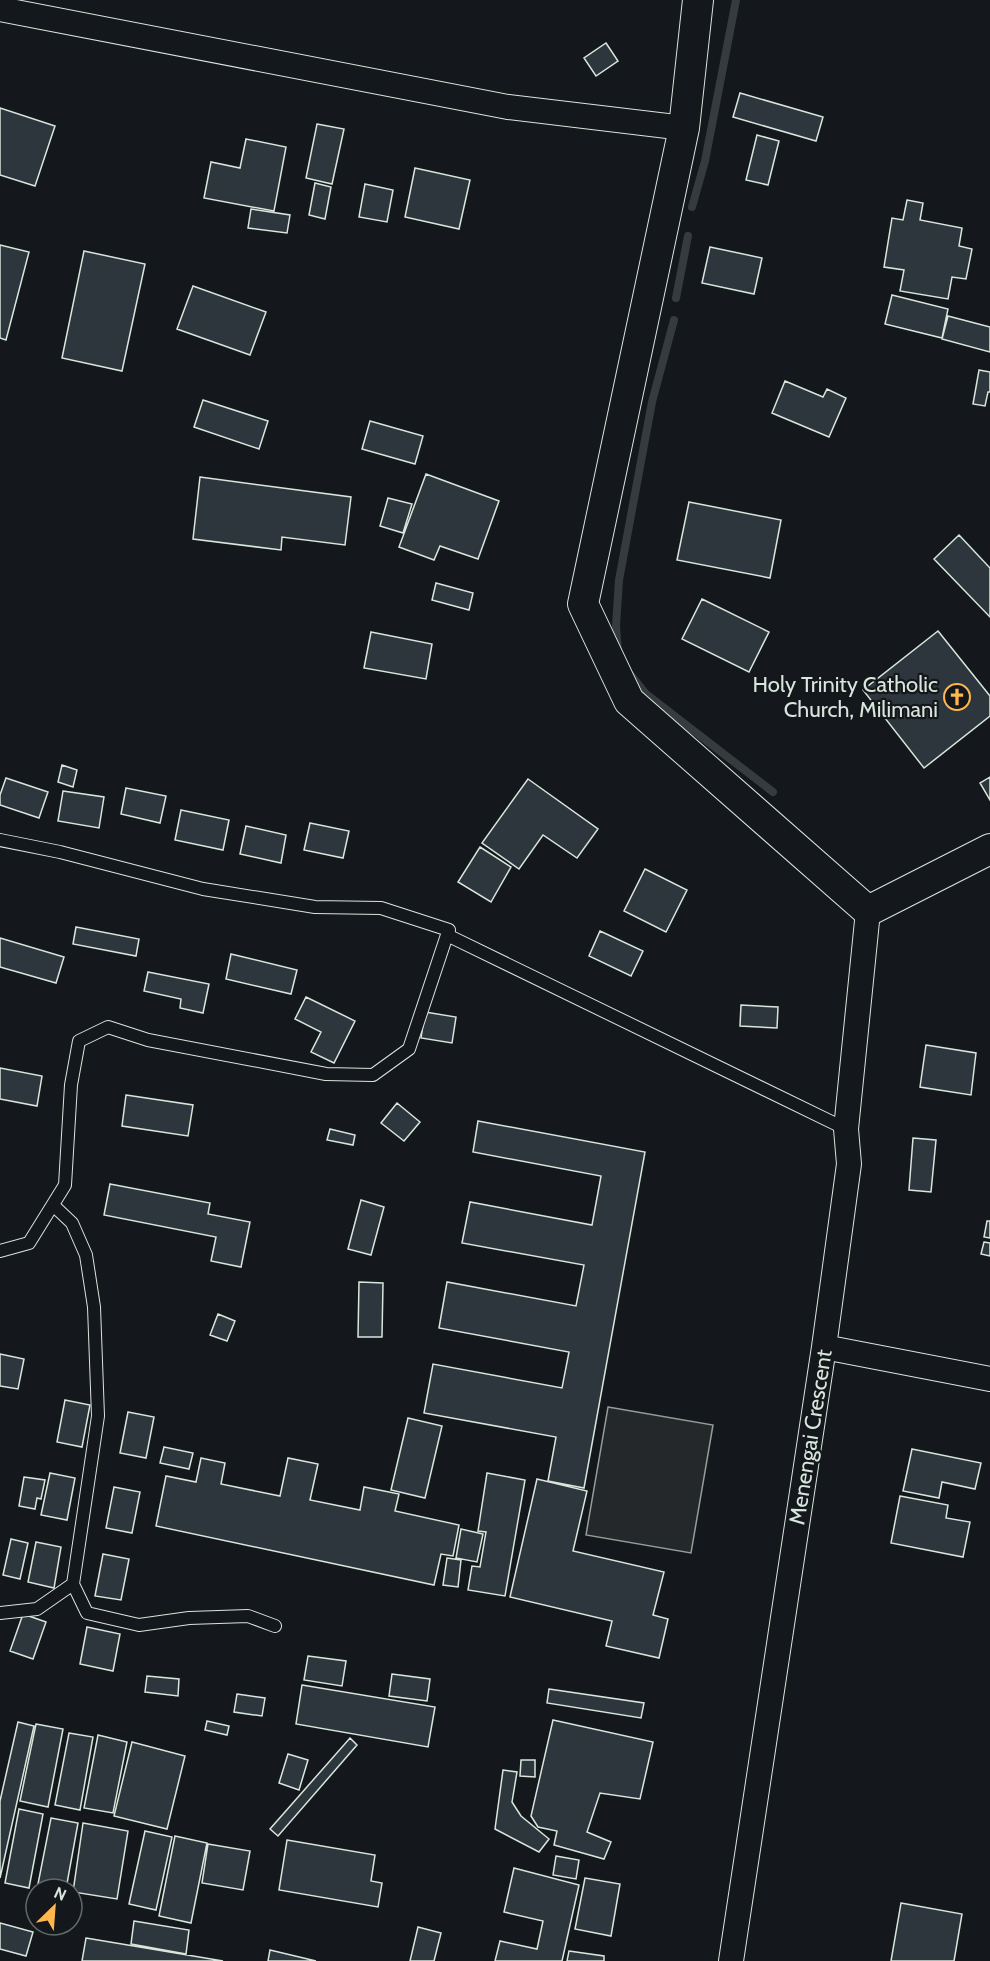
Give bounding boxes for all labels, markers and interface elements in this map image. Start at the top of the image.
place label: Holy Trinity Catholic Church, Milimani [753,671,938,723]
church icon: Holy Trinity Catholic Church, Milimani [942,682,972,712]
street label: Menengai Crescent [783,1347,838,1527]
north arrow [24,1877,84,1937]
text: N [51,1883,69,1905]

